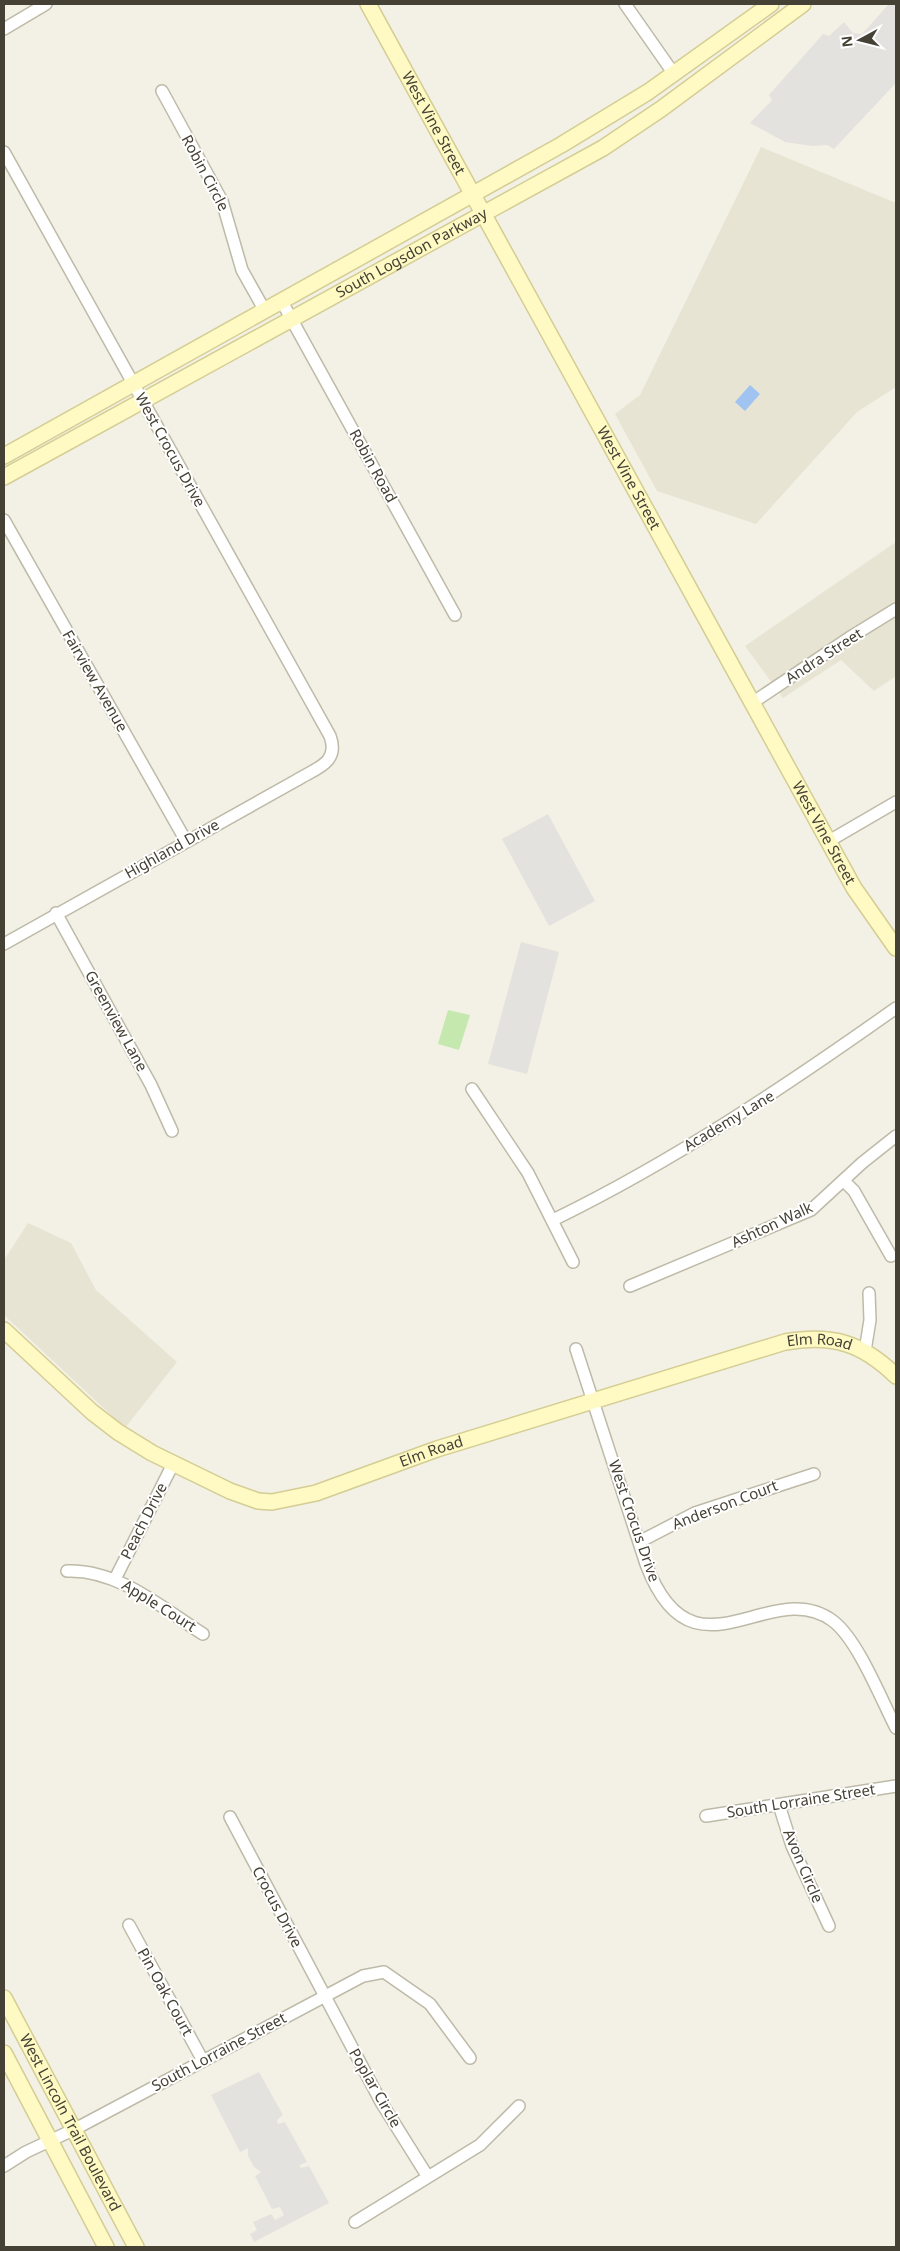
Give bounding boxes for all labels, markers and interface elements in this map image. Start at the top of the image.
north arrow [835,15,885,65]
text: N [836,35,857,48]
street label: West Vine Street [398,67,471,178]
street label: Robin Circle [177,131,234,214]
street label: South Logsdon Parkway [332,202,491,302]
street label: West Crocus Drive [131,389,211,510]
street label: West Vine Street [593,422,666,533]
street label: Robin Road [346,425,402,506]
street label: Andra Street [781,622,866,688]
street label: Fairview Avenue [59,626,133,735]
street label: West Vine Street [788,777,861,888]
street label: Highland Drive [121,814,222,882]
street label: Greenview Lane [81,967,153,1074]
street label: Academy Lane [679,1085,778,1155]
street label: Ashton Walk [728,1197,816,1252]
street label: Elm Road [785,1328,855,1354]
street label: Elm Road [396,1431,465,1471]
street label: West Crocus Drive [605,1457,665,1584]
street label: Anderson Court [669,1475,781,1533]
street label: Peach Drive [115,1479,171,1562]
street label: Apple Court [119,1574,201,1636]
street label: South Lorraine Street [725,1778,877,1822]
street label: Avon Circle [779,1826,828,1906]
street label: Crocus Drive [248,1862,308,1951]
street label: Pin Oak Court [133,1944,199,2040]
street label: South Lorraine Street [148,2007,290,2095]
street label: West Lincoln Trail Boulevard [16,2030,126,2214]
street label: Poplar Circle [345,2044,407,2131]

